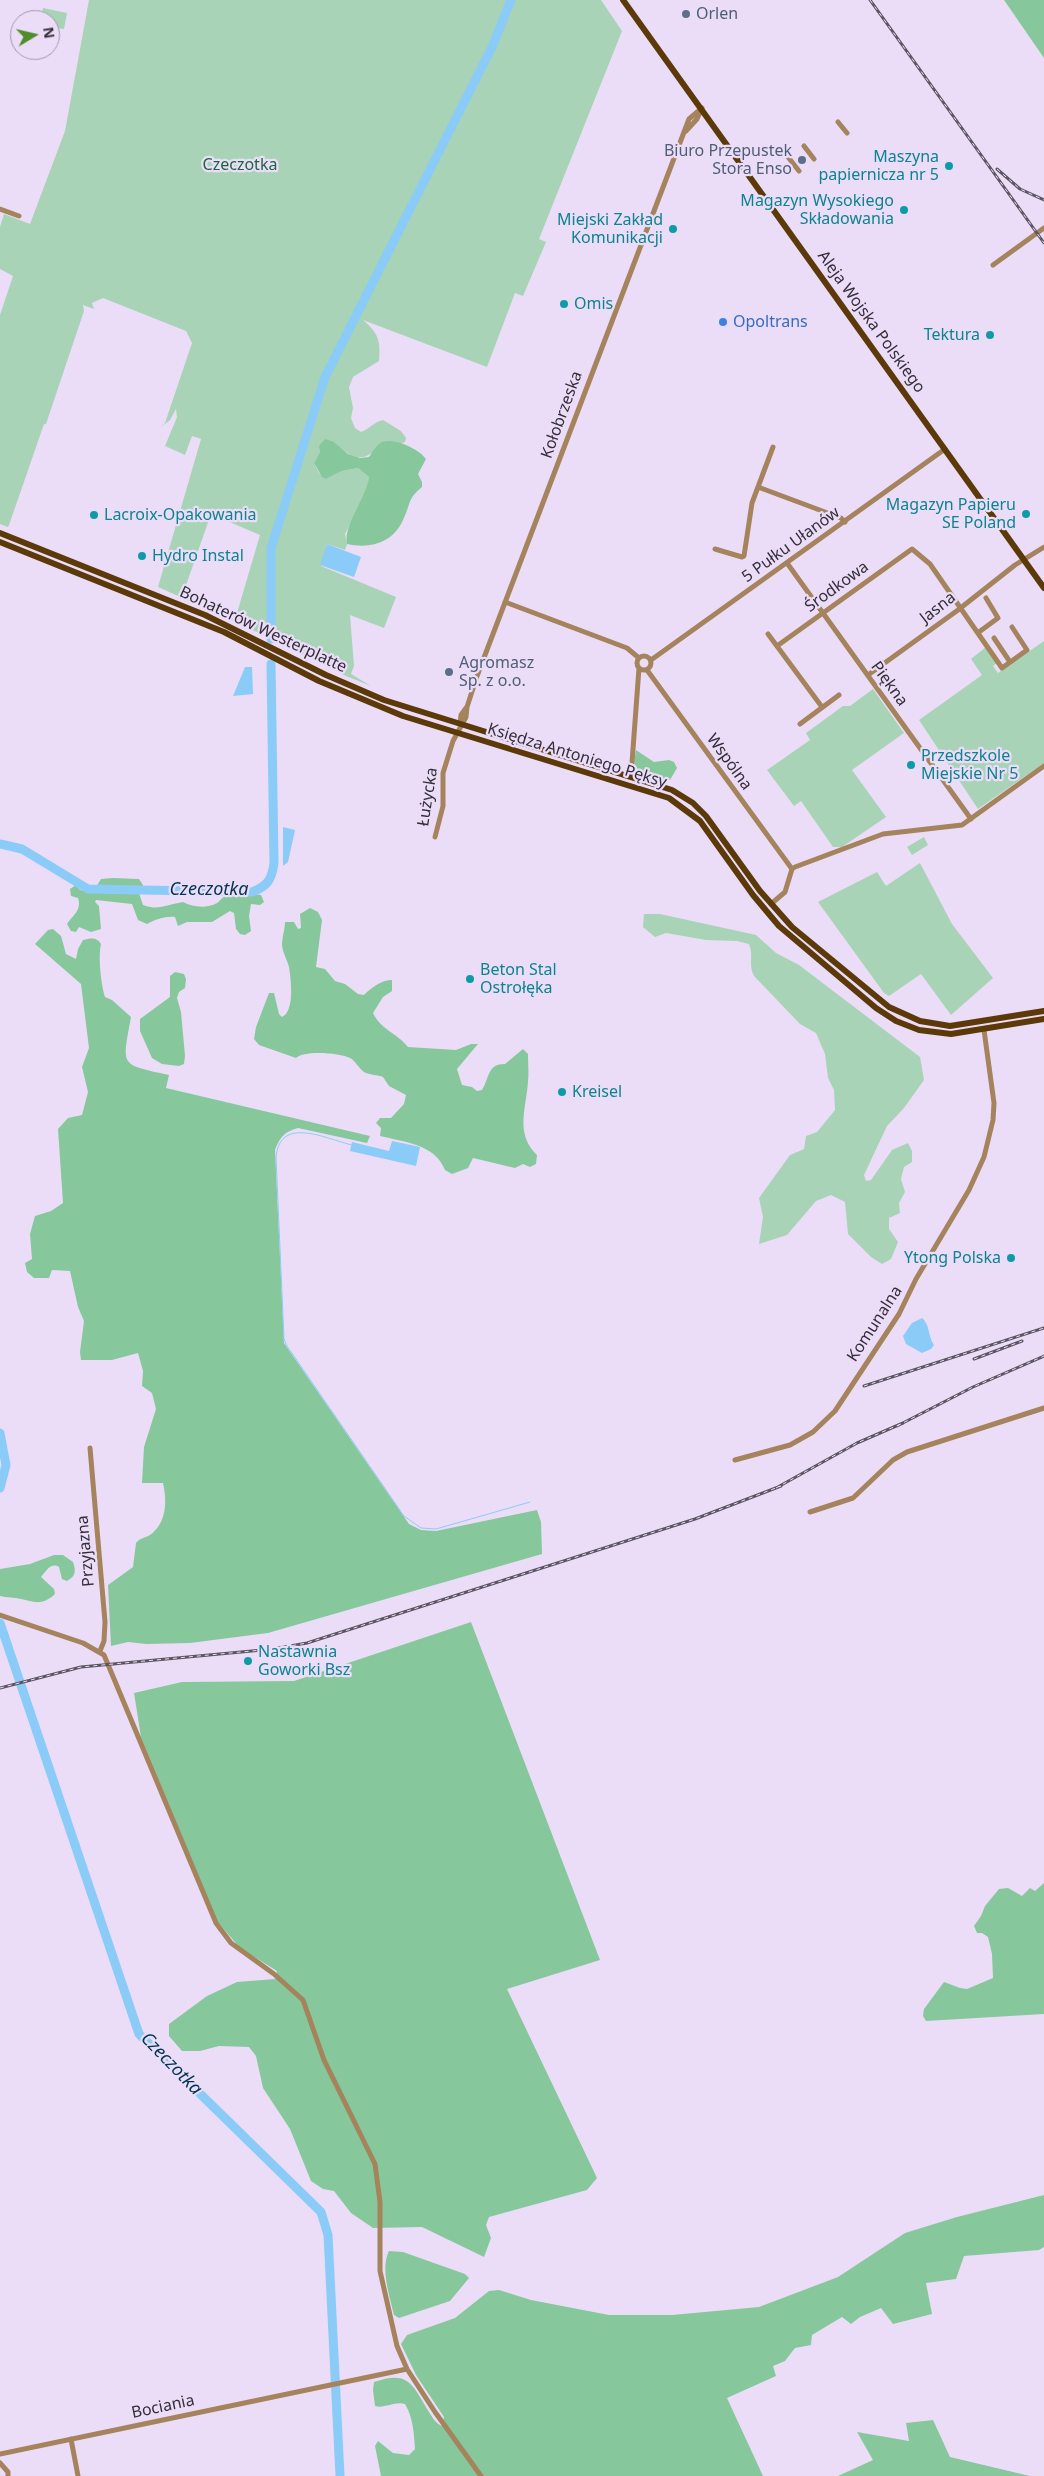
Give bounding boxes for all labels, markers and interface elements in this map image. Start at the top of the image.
place label: Orlen [696,4,738,24]
marker: Orlen [680,8,692,20]
north arrow [10,10,60,60]
text: N [39,26,60,40]
place label: Biuro Przepustek Stora Enso [664,141,792,179]
place label: Maszyna papiernicza nr 5 [818,147,939,185]
marker: Biuro Przepustek Stora Enso [796,154,808,166]
park label: Czeczotka [203,155,277,175]
marker: Maszyna papiernicza nr 5 [943,160,955,172]
place label: Magazyn Wysokiego Składowania [740,191,894,229]
marker: Magazyn Wysokiego Składowania [898,204,910,216]
place label: Miejski Zakład Komunikacji [557,210,663,248]
marker: Miejski Zakład Komunikacji [667,223,679,235]
street label: Aleja Wojska Polskiego [813,247,929,397]
place label: Omis [574,294,613,314]
marker: Omis [558,298,570,310]
place label: Opoltrans [733,312,808,332]
marker: Opoltrans [717,316,729,328]
place label: Tektura [924,325,980,345]
marker: Tektura [984,329,996,341]
street label: Kołobrzeska [537,369,587,461]
place label: Magazyn Papieru SE Poland [886,495,1016,533]
street label: 5 Pułku Ułanów [738,503,844,587]
place label: Lacroix-Opakowania [104,505,257,525]
marker: Magazyn Papieru SE Poland [1020,508,1032,520]
marker: Lacroix-Opakowania [88,509,100,521]
place label: Hydro Instal [152,546,244,566]
marker: Hydro Instal [136,550,148,562]
street label: Środkowa [801,557,873,617]
street label: Bohaterów Westerplatte [176,583,350,677]
street label: Jasna [916,588,960,628]
place label: Agromasz Sp. z o.o. [459,653,534,691]
street label: Piękna [866,658,912,710]
marker: Agromasz Sp. z o.o. [443,666,455,678]
street label: Księdza Antoniego Pęksy [485,720,669,792]
street label: Wspólna [702,730,756,794]
place label: Przedszkole Miejskie Nr 5 [921,746,1018,784]
marker: Przedszkole Miejskie Nr 5 [905,759,917,771]
street label: Łużycka [414,766,442,828]
water label: Czeczotka [170,879,248,901]
place label: Beton Stal Ostrołęka [480,960,557,998]
marker: Beton Stal Ostrołęka [464,973,476,985]
place label: Kreisel [572,1082,622,1102]
marker: Kreisel [556,1086,568,1098]
place label: Ytong Polska [904,1248,1001,1268]
marker: Ytong Polska [1005,1252,1017,1264]
street label: Komunalna [843,1283,907,1365]
street label: Przyjazna [73,1515,99,1587]
place label: Nastawnia Goworki Bsz [258,1642,350,1680]
marker: Nastawnia Goworki Bsz [242,1655,254,1667]
water label: Czeczotka [136,2028,206,2100]
street label: Bociania [130,2391,196,2423]

